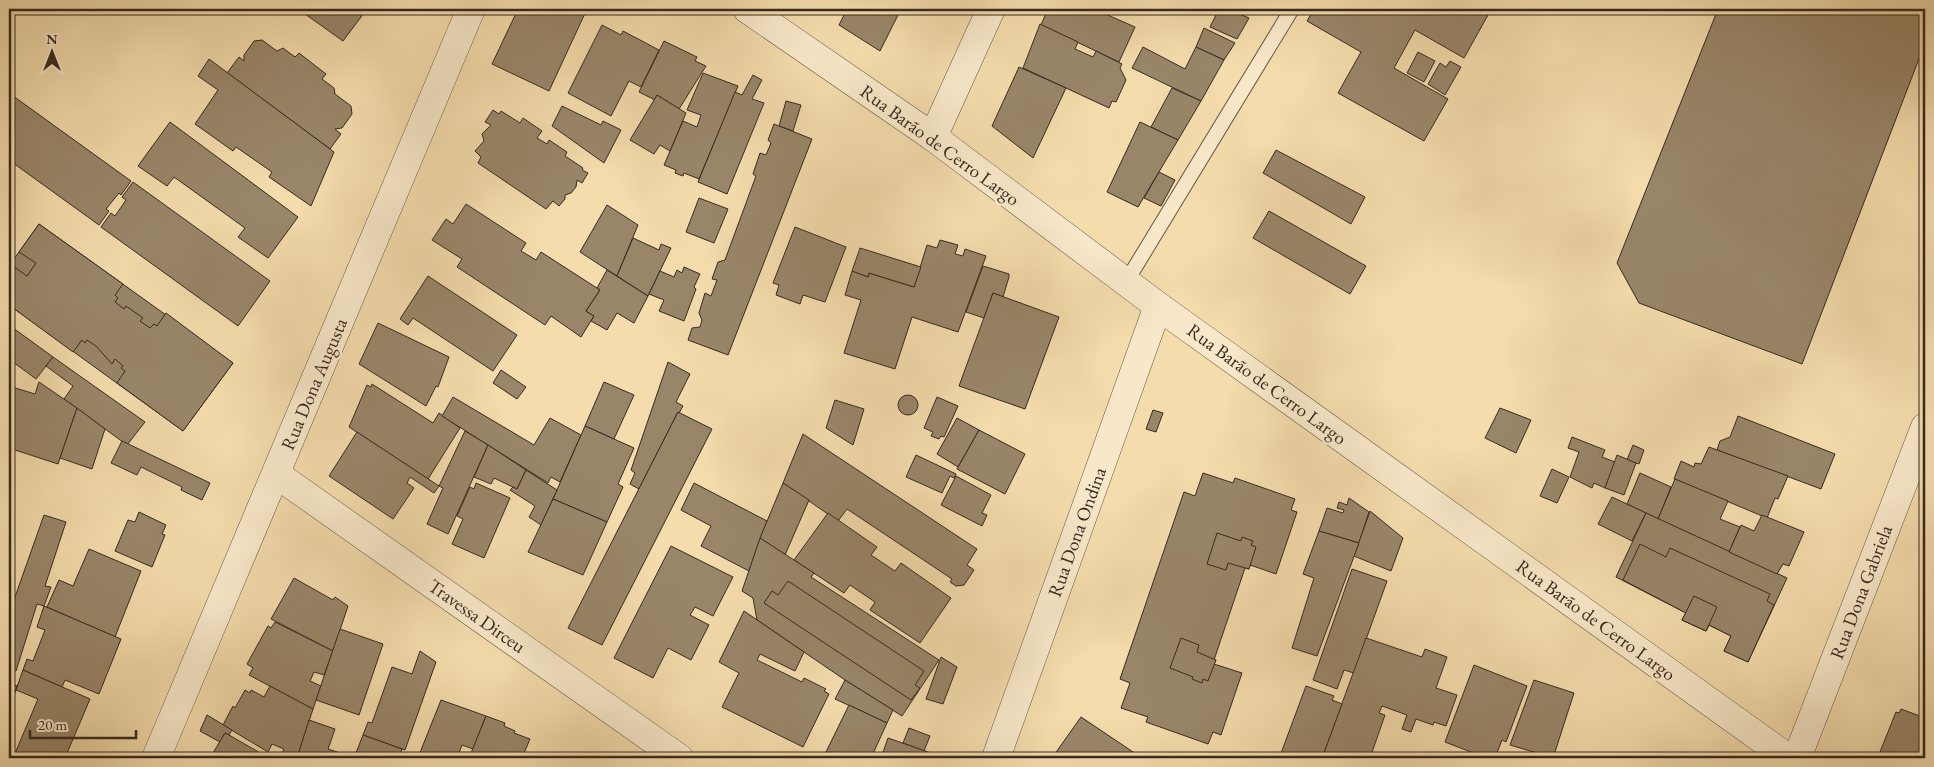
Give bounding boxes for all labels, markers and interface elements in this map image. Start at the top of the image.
north arrow [28,28,78,78]
text: N [46,30,58,48]
street label: Rua Barão de Cerro Largo [855,79,1025,211]
street label: Rua Dona Augusta [275,314,353,454]
street label: Rua Barão de Cerro Largo [1182,318,1352,450]
street label: Rua Dona Ondina [1042,463,1112,600]
street label: Rua Dona Gabriela [1824,521,1898,663]
street label: Rua Barão de Cerro Largo [1511,554,1681,686]
street label: Travessa Dirceu [423,573,531,659]
scale bar [30,707,136,739]
text: 20 m [38,715,67,734]

